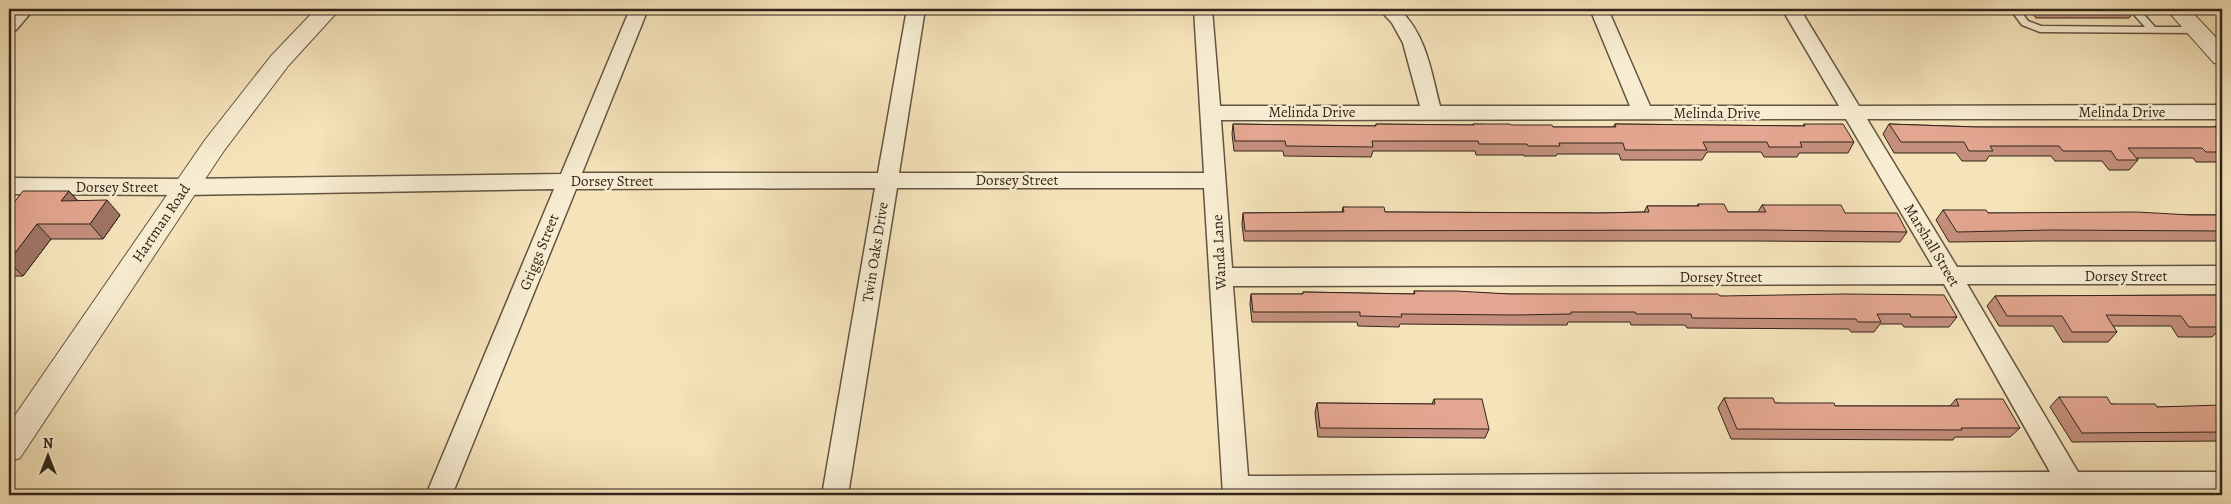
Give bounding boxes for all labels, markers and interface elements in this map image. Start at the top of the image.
street label: Melinda Drive [1269,102,1356,122]
street label: Melinda Drive [2079,102,2166,122]
street label: Melinda Drive [1674,103,1761,123]
street label: Dorsey Street [975,170,1059,190]
street label: Dorsey Street [570,171,654,191]
street label: Dorsey Street [75,177,159,197]
street label: Hartman Road [127,179,195,266]
street label: Twin Oaks Drive [857,200,893,303]
street label: Marshall Street [1899,200,1965,290]
street label: Griggs Street [515,211,563,293]
street label: Wanda Lane [1207,213,1231,291]
street label: Dorsey Street [2084,266,2168,286]
street label: Dorsey Street [1679,267,1763,287]
north arrow [22,432,72,482]
text: N [43,434,53,453]

